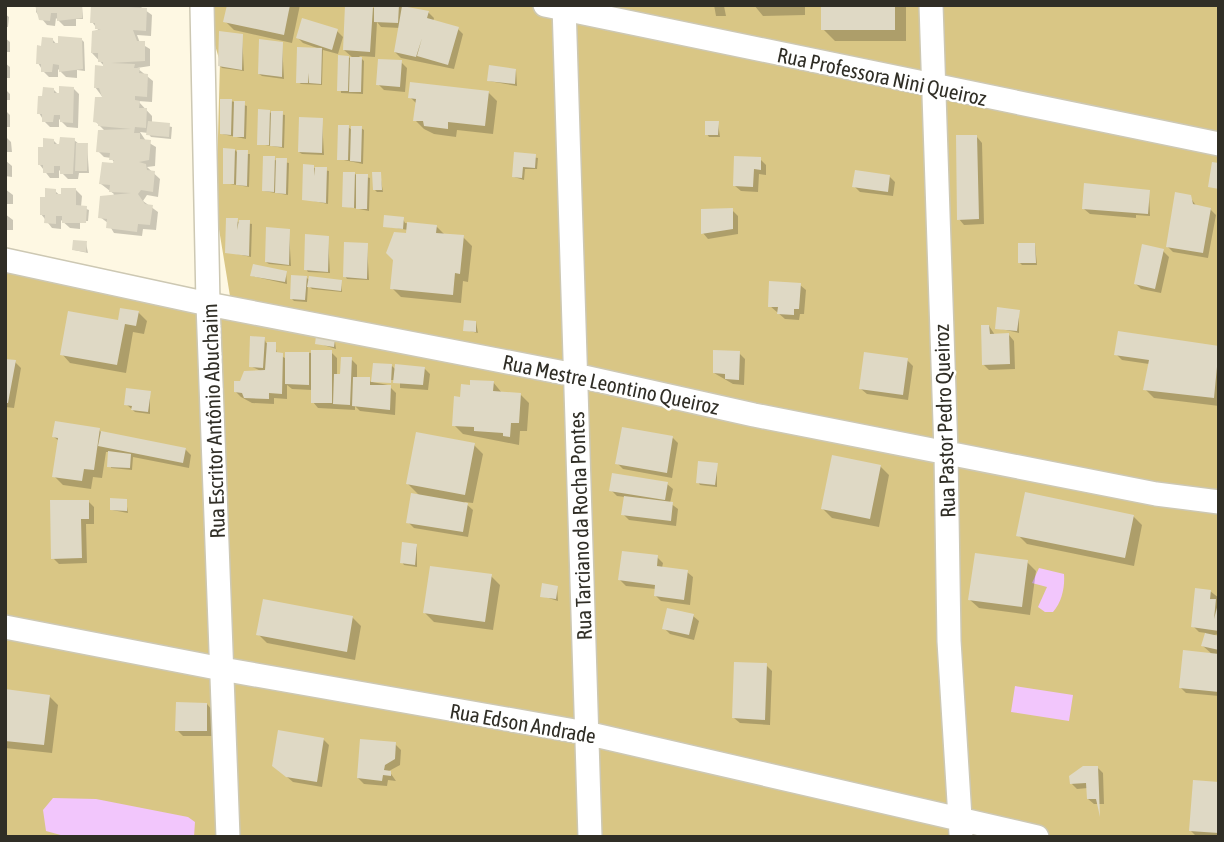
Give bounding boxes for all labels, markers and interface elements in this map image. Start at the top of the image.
street label: Rua Professora Nini Queiroz [775,42,989,110]
street label: Rua Escritor Antônio Abuchaim [197,303,229,539]
street label: Rua Pastor Pedro Queiroz [929,323,959,518]
street label: Rua Mestre Leontino Queiroz [501,349,722,419]
street label: Rua Tarciano da Rocha Pontes [564,411,596,641]
street label: Rua Edson Andrade [448,698,598,748]

